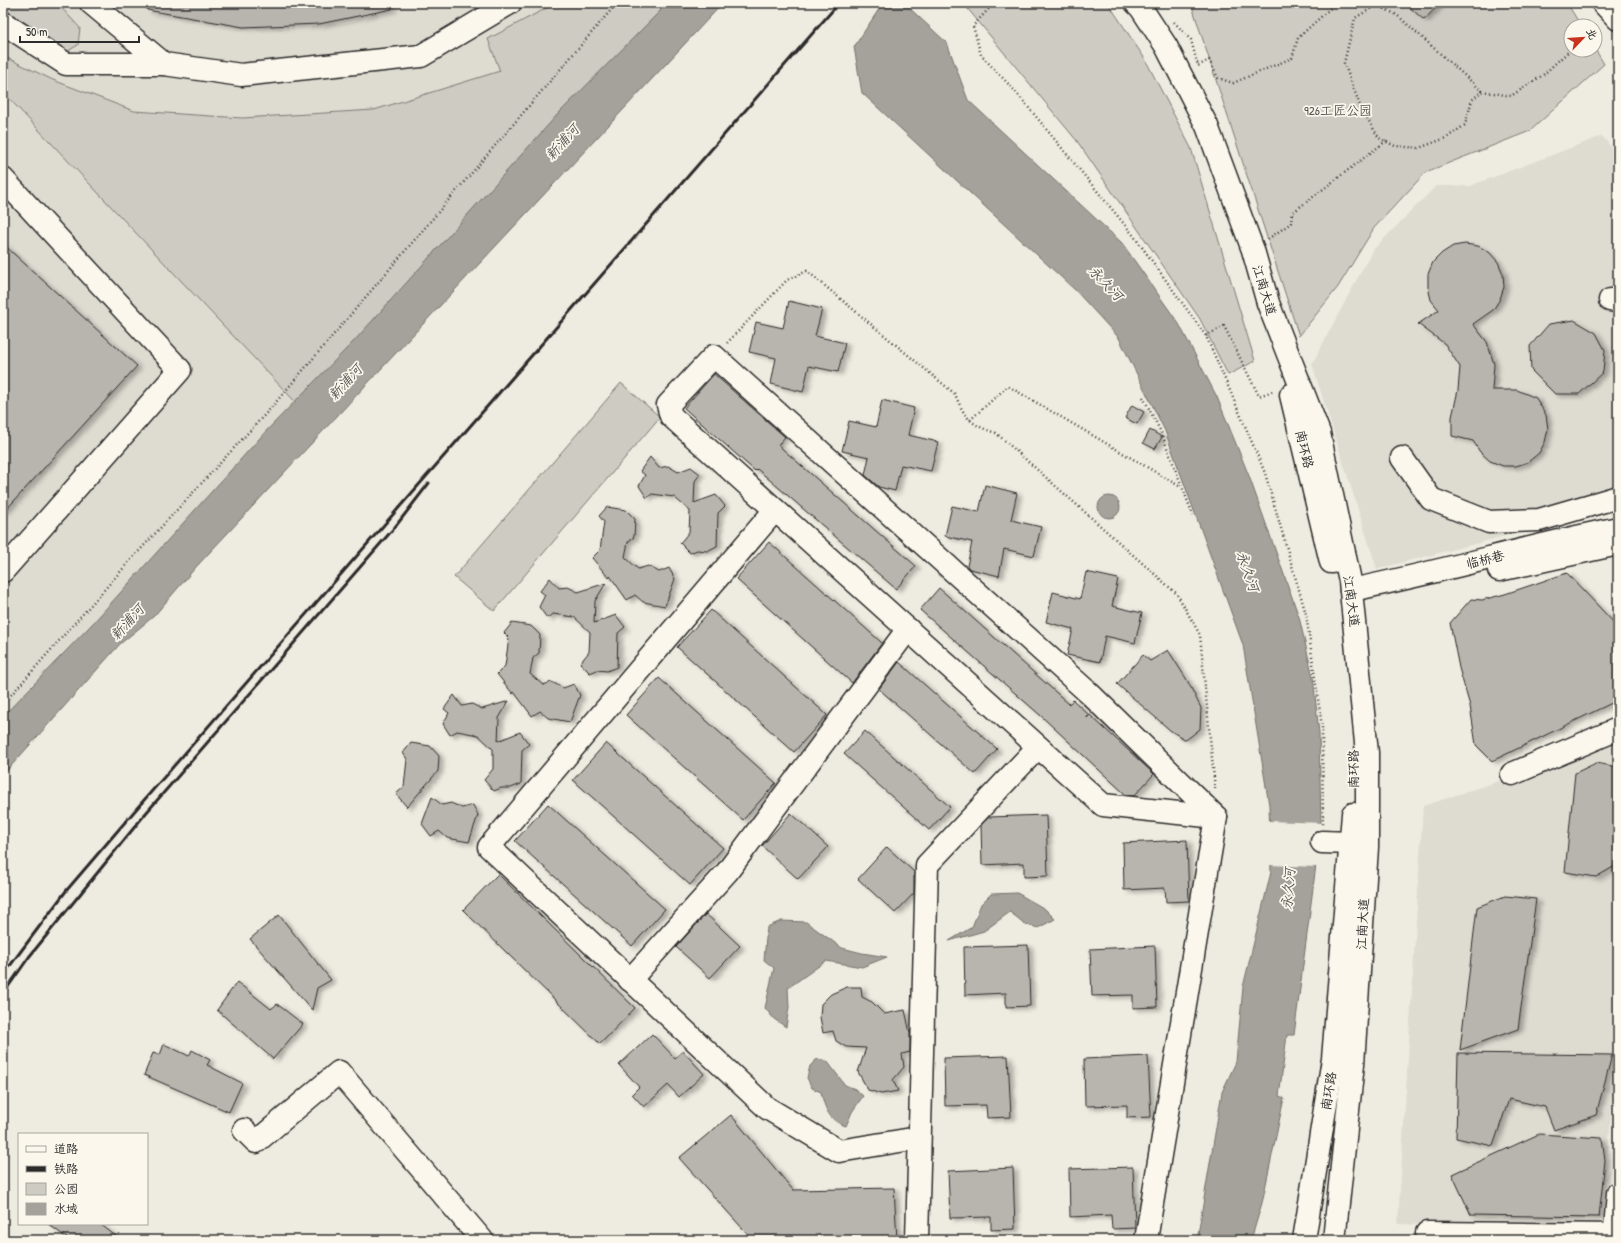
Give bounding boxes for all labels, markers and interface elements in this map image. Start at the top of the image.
scale bar [20,18,139,44]
north arrow [1563,18,1603,58]
text: 50 m [26,23,47,40]
text: 北 [1583,26,1601,42]
park label: 926工匠公园 [1304,101,1372,119]
water label: 新浦河 [541,118,584,164]
water label: 永久河 [1085,261,1129,306]
street label: 江南大道 [1249,262,1281,318]
water label: 新浦河 [324,358,367,404]
street label: 南环路 [1292,428,1318,470]
street label: 临桥巷 [1464,546,1506,572]
water label: 永久河 [1233,548,1265,596]
street label: 江南大道 [1339,574,1365,628]
water label: 新浦河 [106,598,149,644]
street label: 南环路 [1344,749,1362,789]
water label: 永久河 [1276,865,1299,911]
street label: 江南大道 [1352,898,1372,950]
street label: 南环路 [1316,1070,1340,1112]
legend [18,1133,148,1225]
text: 道路 [54,1140,78,1157]
text: 铁路 [54,1160,78,1177]
text: 公园 [54,1180,78,1197]
text: 水域 [54,1200,78,1217]

